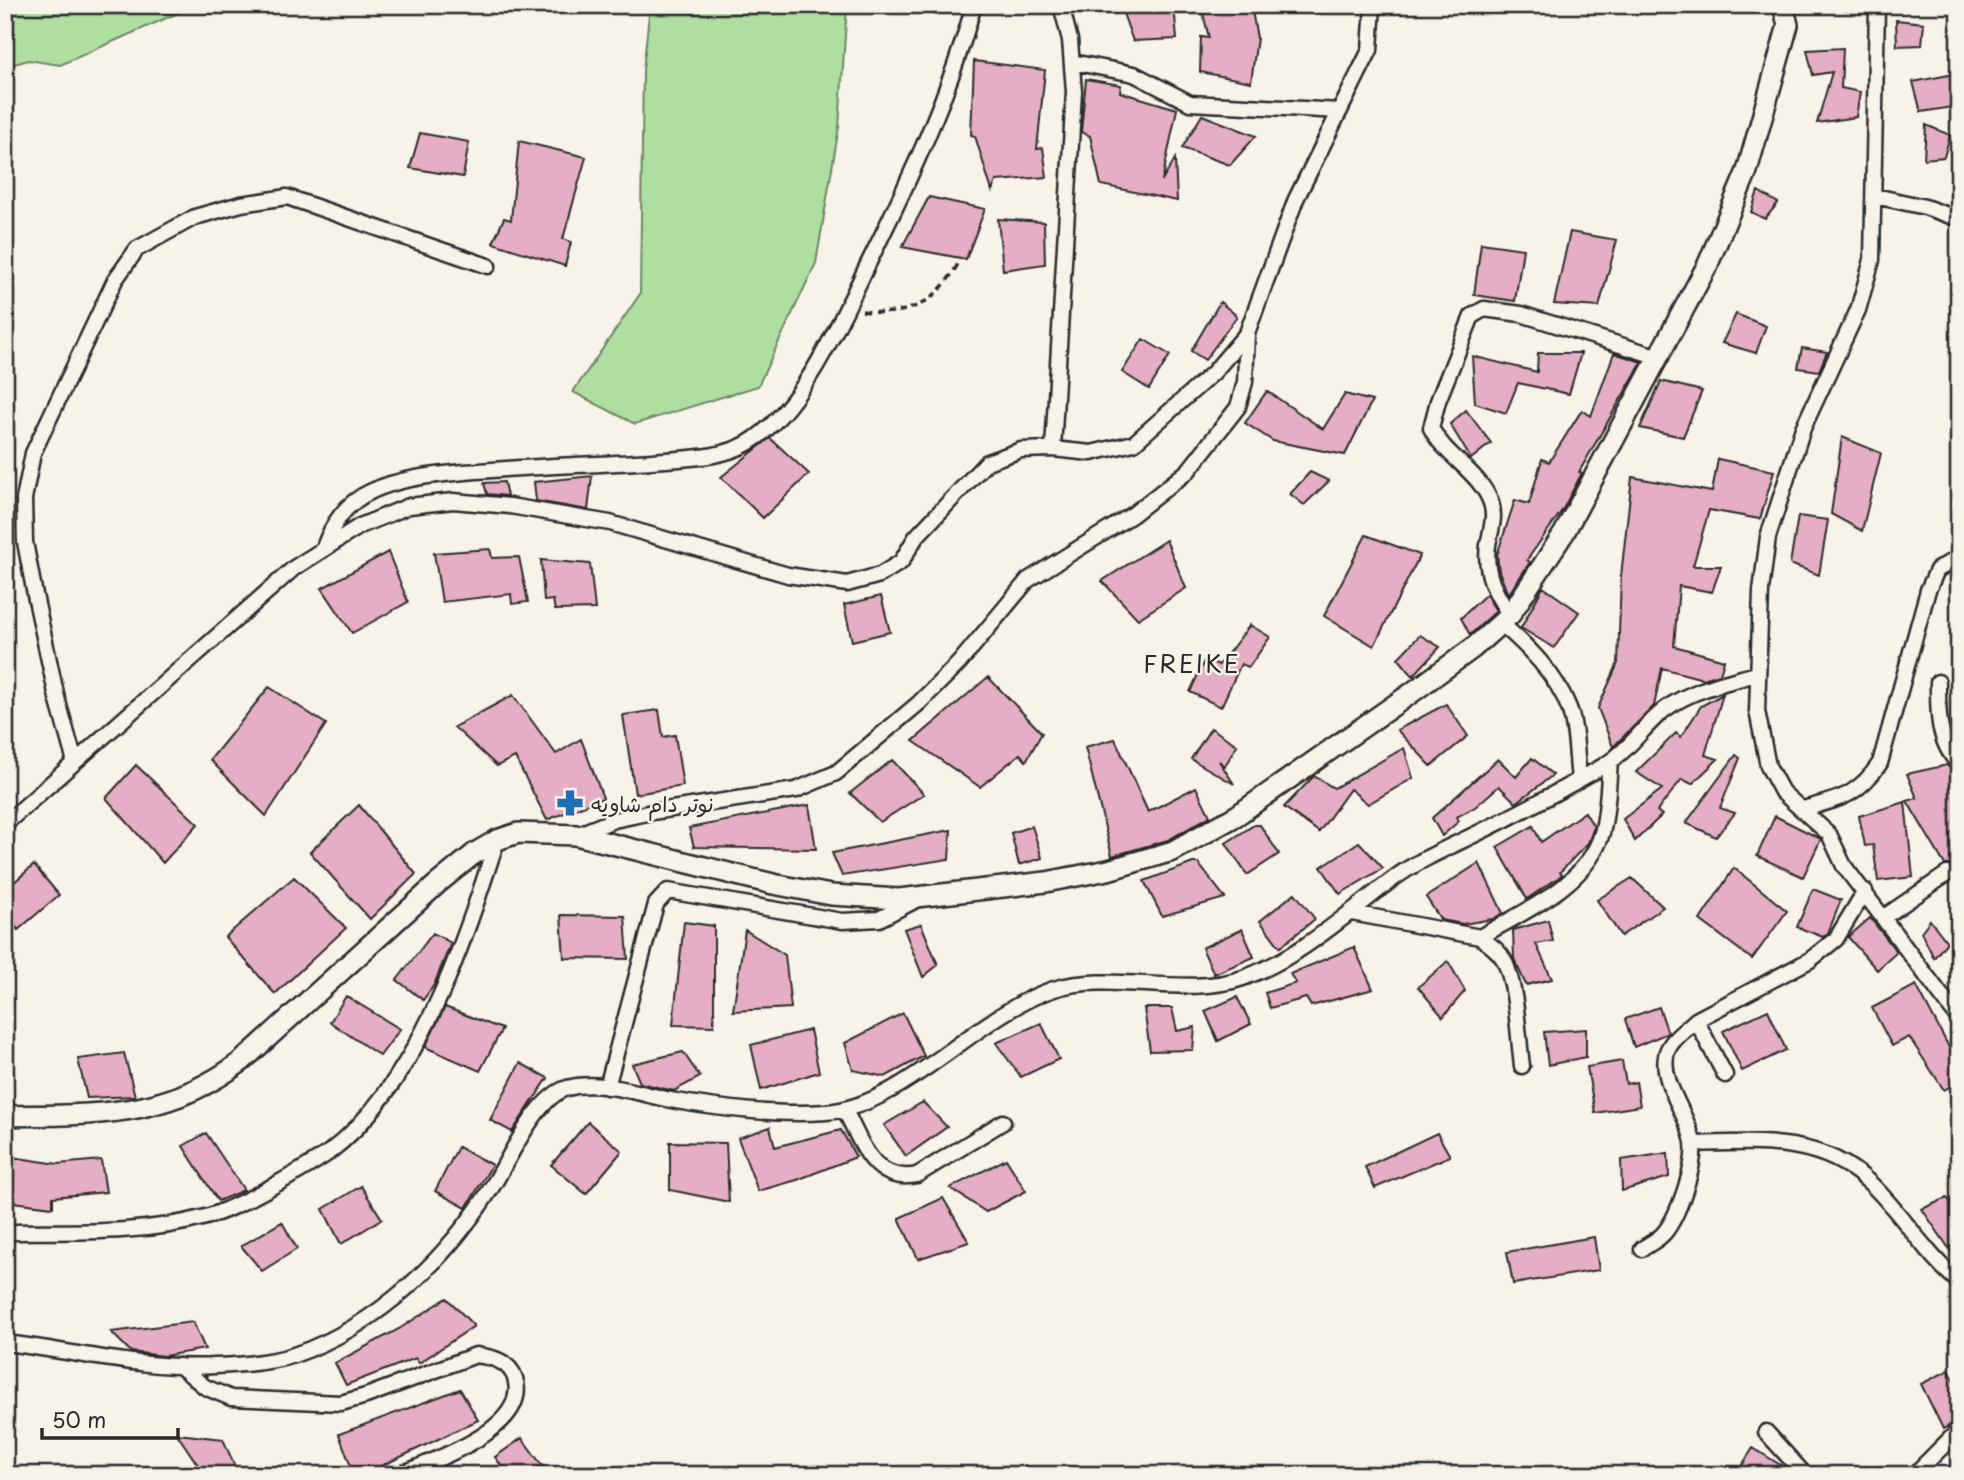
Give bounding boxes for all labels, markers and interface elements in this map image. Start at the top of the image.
district label: FREIKE [1143,645,1241,681]
place label: نوتر دام شاويه [591,787,714,821]
pharmacy icon: نوتر دام شاويه [555,788,585,818]
scale bar [42,1396,178,1440]
text: 50 m [52,1403,106,1435]

